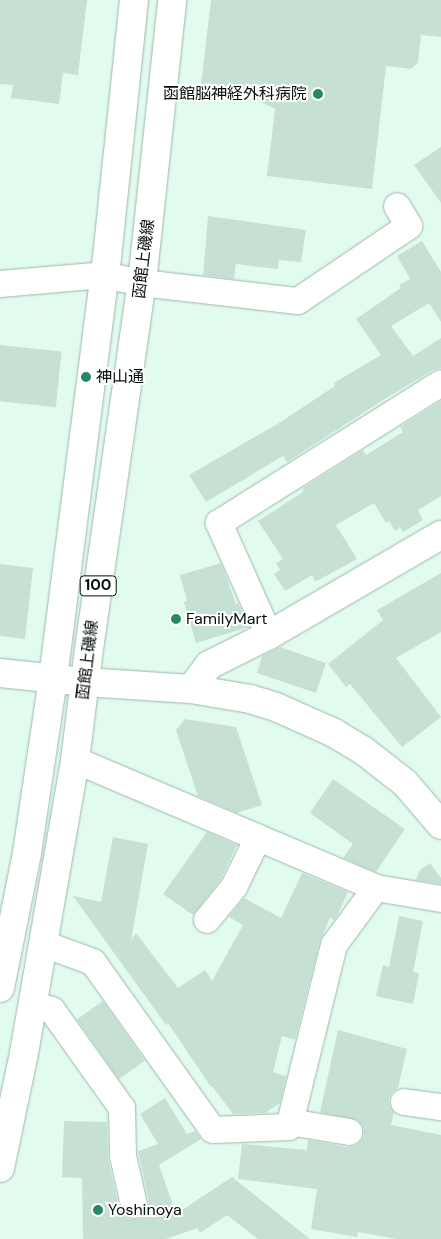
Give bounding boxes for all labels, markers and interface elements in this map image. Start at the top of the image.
place label: 函館脳神経外科病院 [163,84,307,104]
marker: 函館脳神経外科病院 [311,87,325,101]
street label: 函館上磯線 [130,218,158,300]
place label: 神山通 [96,367,144,387]
marker: 神山通 [80,371,92,383]
road number: 100 [79,574,117,598]
place label: FamilyMart [186,609,268,629]
marker: FamilyMart [170,613,182,625]
street label: 函館上磯線 [74,619,102,701]
place label: Yoshinoya [108,1200,182,1220]
marker: Yoshinoya [92,1204,104,1216]

